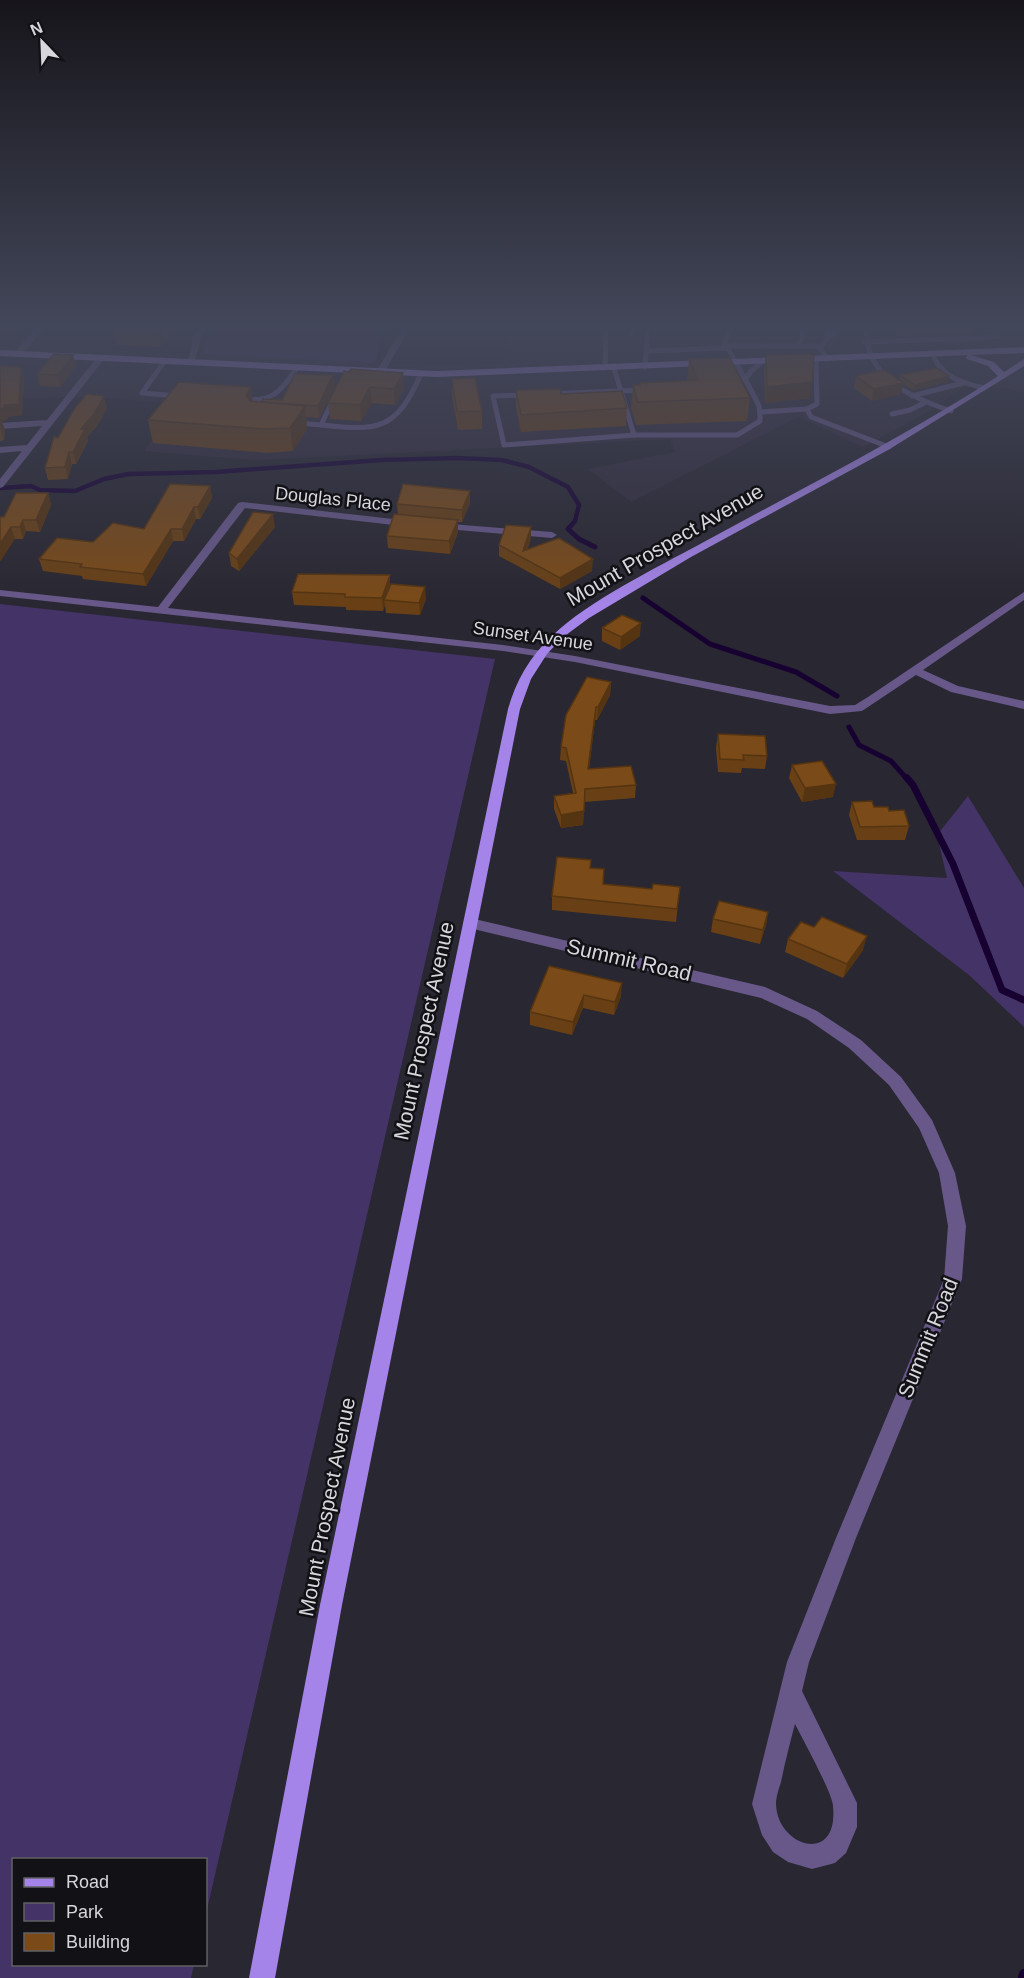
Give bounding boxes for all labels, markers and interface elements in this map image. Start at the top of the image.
north arrow [12,12,72,72]
text: N [28,19,45,39]
street label: Mount Prospect Avenue [563,479,767,610]
street label: Douglas Place [274,483,392,515]
street label: Sunset Avenue [472,618,594,654]
street label: Mount Prospect Avenue [389,920,458,1142]
street label: Summit Road [565,934,694,985]
street label: Summit Road [893,1275,962,1401]
street label: Mount Prospect Avenue [294,1395,359,1618]
legend [12,1858,207,1966]
text: Road [66,1872,109,1892]
text: Park [66,1902,104,1922]
text: Building [66,1932,130,1952]

